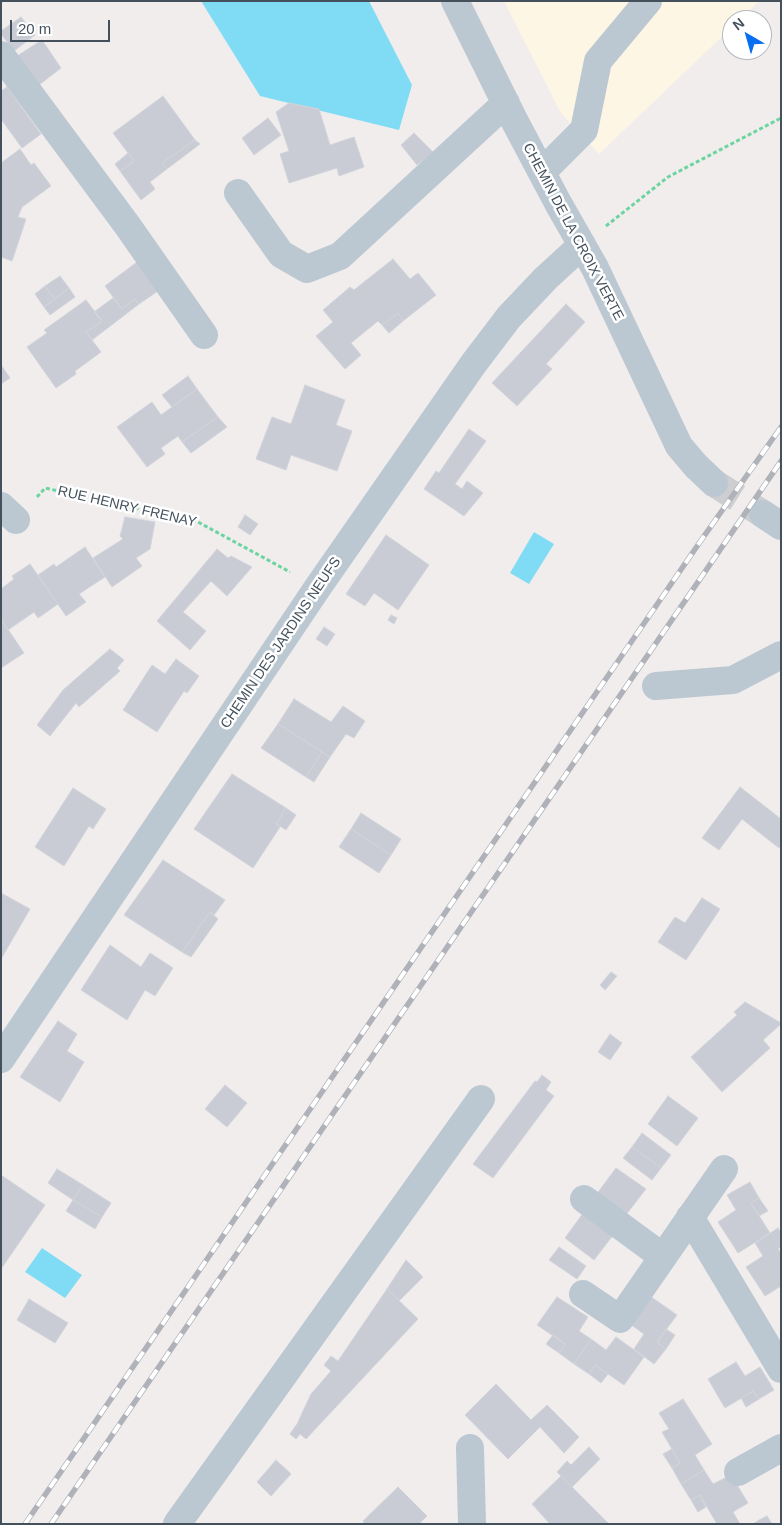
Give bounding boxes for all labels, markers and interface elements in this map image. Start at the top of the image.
scale bar [12,10,112,42]
north arrow [722,10,772,60]
text: N [729,15,747,33]
text: 20 m [18,20,51,37]
street label: CHEMIN DE LA CROIX VERTE [519,141,627,323]
street label: RUE HENRY FRENAY [56,483,198,531]
street label: CHEMIN DES JARDINS NEUFS [217,554,345,732]

